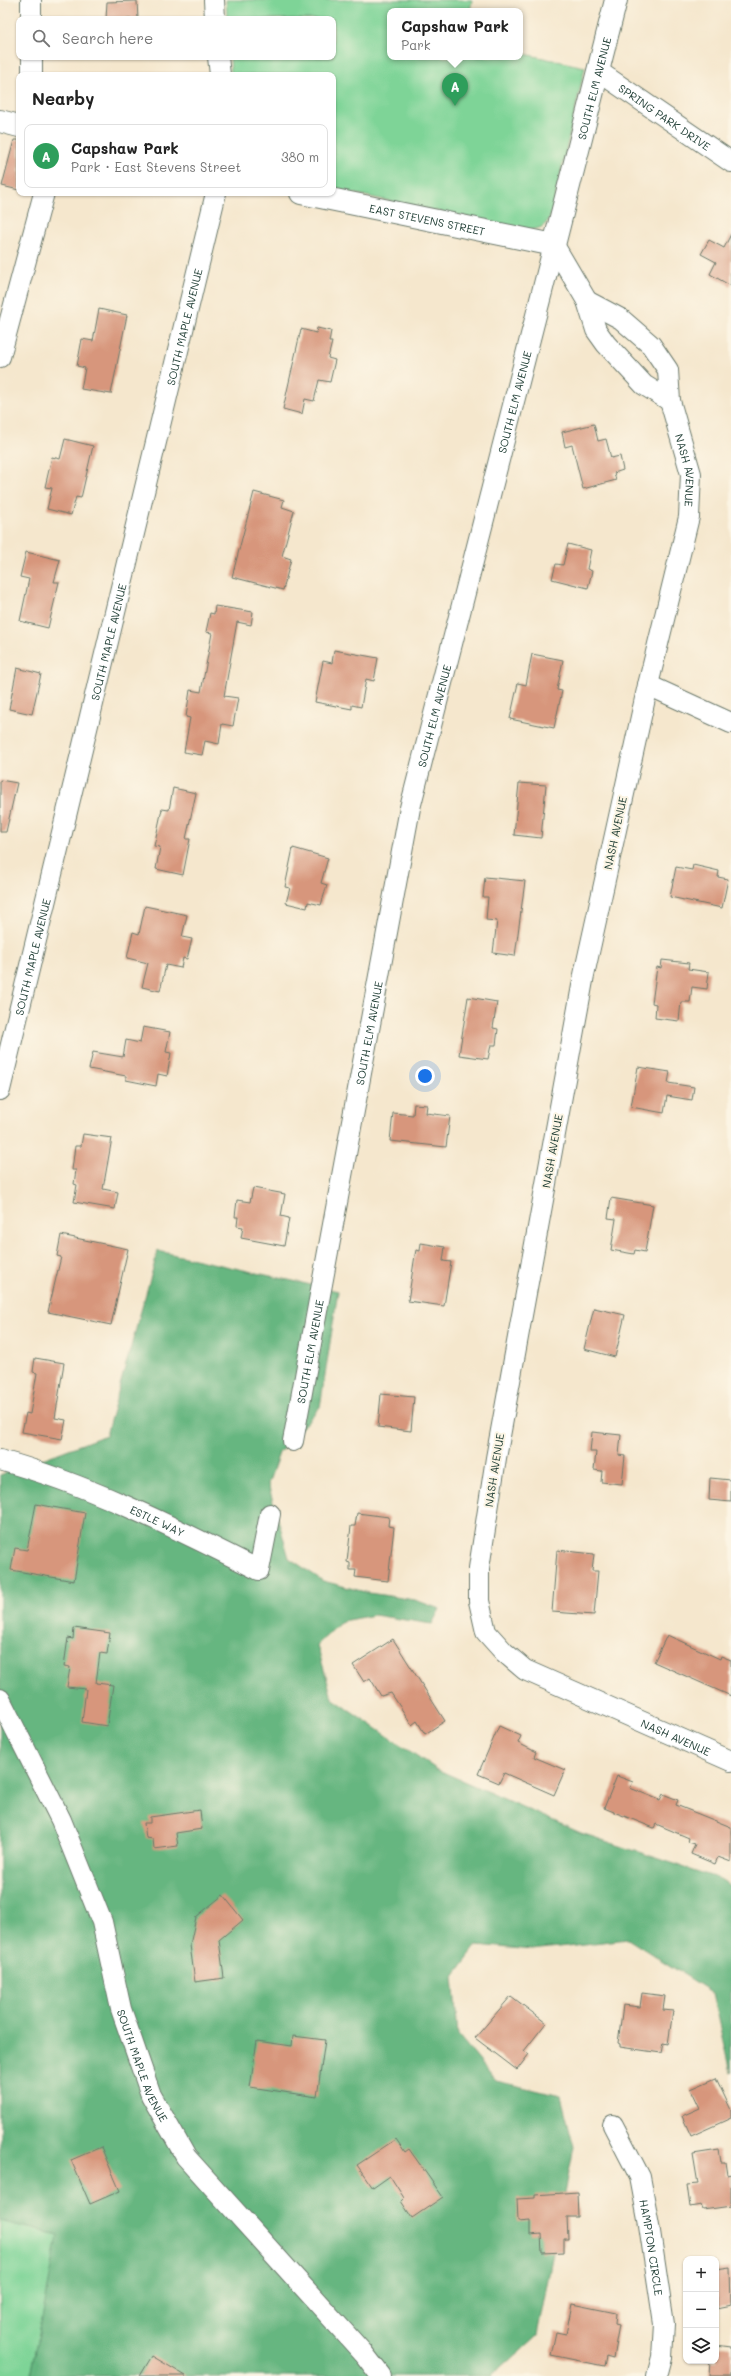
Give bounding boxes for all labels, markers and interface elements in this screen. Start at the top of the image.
popup [387,8,523,60]
search box [16,16,336,60]
text: Capshaw Park [401,16,509,36]
icon: search [30,27,52,49]
text: Search here [62,28,153,48]
street label: SOUTH ELM AVENUE [573,35,614,141]
text: Park [401,36,431,53]
pin: A [442,73,468,106]
street label: SPRING PARK DRIVE [616,80,714,153]
text: Nearby [32,87,94,109]
text: Capshaw Park [71,138,179,158]
text: A [41,148,51,165]
text: 380 m [281,148,319,165]
text: Park · East Stevens Street [71,158,241,175]
street label: EAST STEVENS STREET [368,200,487,238]
street label: SOUTH MAPLE AVENUE [162,267,205,387]
street label: SOUTH ELM AVENUE [494,349,534,455]
street label: NASH AVENUE [672,432,699,507]
street label: SOUTH MAPLE AVENUE [87,582,129,702]
street label: SOUTH ELM AVENUE [413,663,454,769]
street label: NASH AVENUE [600,795,630,871]
street label: SOUTH MAPLE AVENUE [11,897,53,1017]
street label: SOUTH ELM AVENUE [351,980,385,1086]
your location [415,1066,435,1086]
street label: NASH AVENUE [538,1113,566,1189]
street label: SOUTH ELM AVENUE [293,1298,326,1405]
street label: NASH AVENUE [481,1432,507,1508]
street label: ESTLE WAY [128,1501,187,1540]
street label: NASH AVENUE [639,1715,713,1759]
street label: SOUTH MAPLE AVENUE [114,2007,172,2124]
street label: HAMPTON CIRCLE [637,2198,667,2297]
map controls [683,2256,719,2364]
button: + [683,2256,719,2292]
button: − [683,2292,719,2328]
button: layers [683,2328,719,2364]

